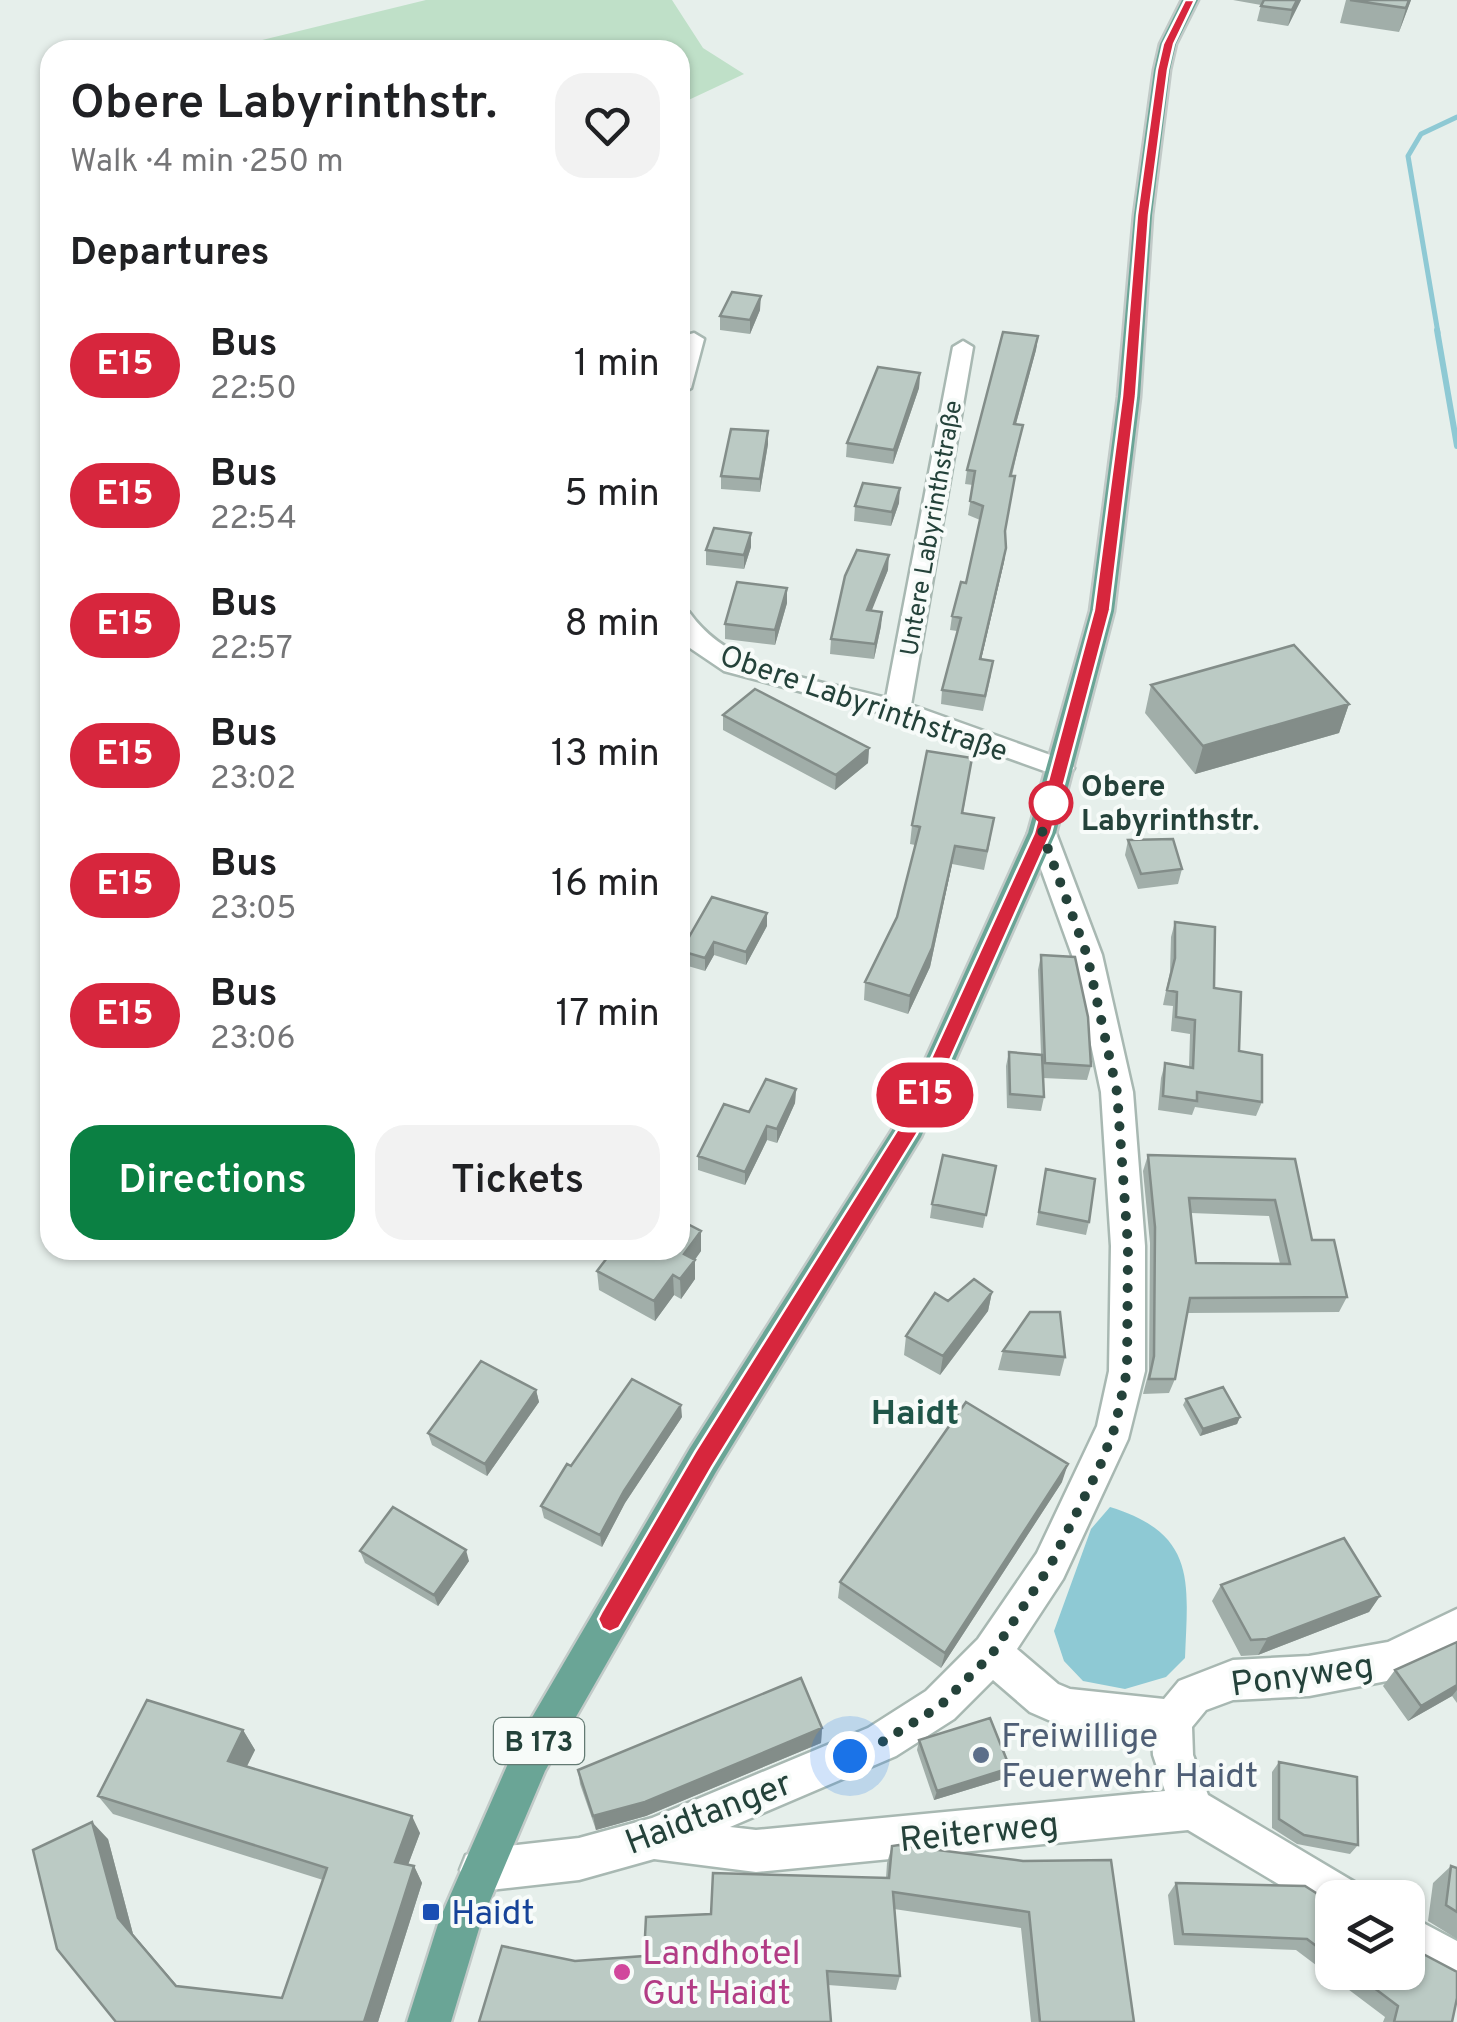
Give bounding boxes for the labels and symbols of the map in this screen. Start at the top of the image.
street label: Untere Labyrinthstraße [895,398,971,659]
street label: Obere Labyrinthstraße [714,639,1012,772]
place label: Obere Labyrinthstr. [1081,770,1260,841]
marker: Obere Labyrinthstr. [1030,782,1072,824]
line badge: E15 [868,1062,982,1128]
district label: Haidt [871,1393,959,1437]
street label: Ponyweg [1228,1645,1377,1709]
place label: Freiwillige Feuerwehr Haidt [1001,1716,1258,1800]
road number: B 173 [494,1718,584,1764]
your location [825,1731,875,1781]
marker: Freiwillige Feuerwehr Haidt [970,1744,992,1766]
street label: Haidtanger [620,1763,799,1867]
street label: Reiterweg [898,1804,1061,1864]
place label: Haidt [451,1893,535,1937]
marker: Haidt [420,1901,442,1923]
place label: Landhotel Gut Haidt [642,1933,801,2017]
marker: Landhotel Gut Haidt [611,1961,633,1983]

